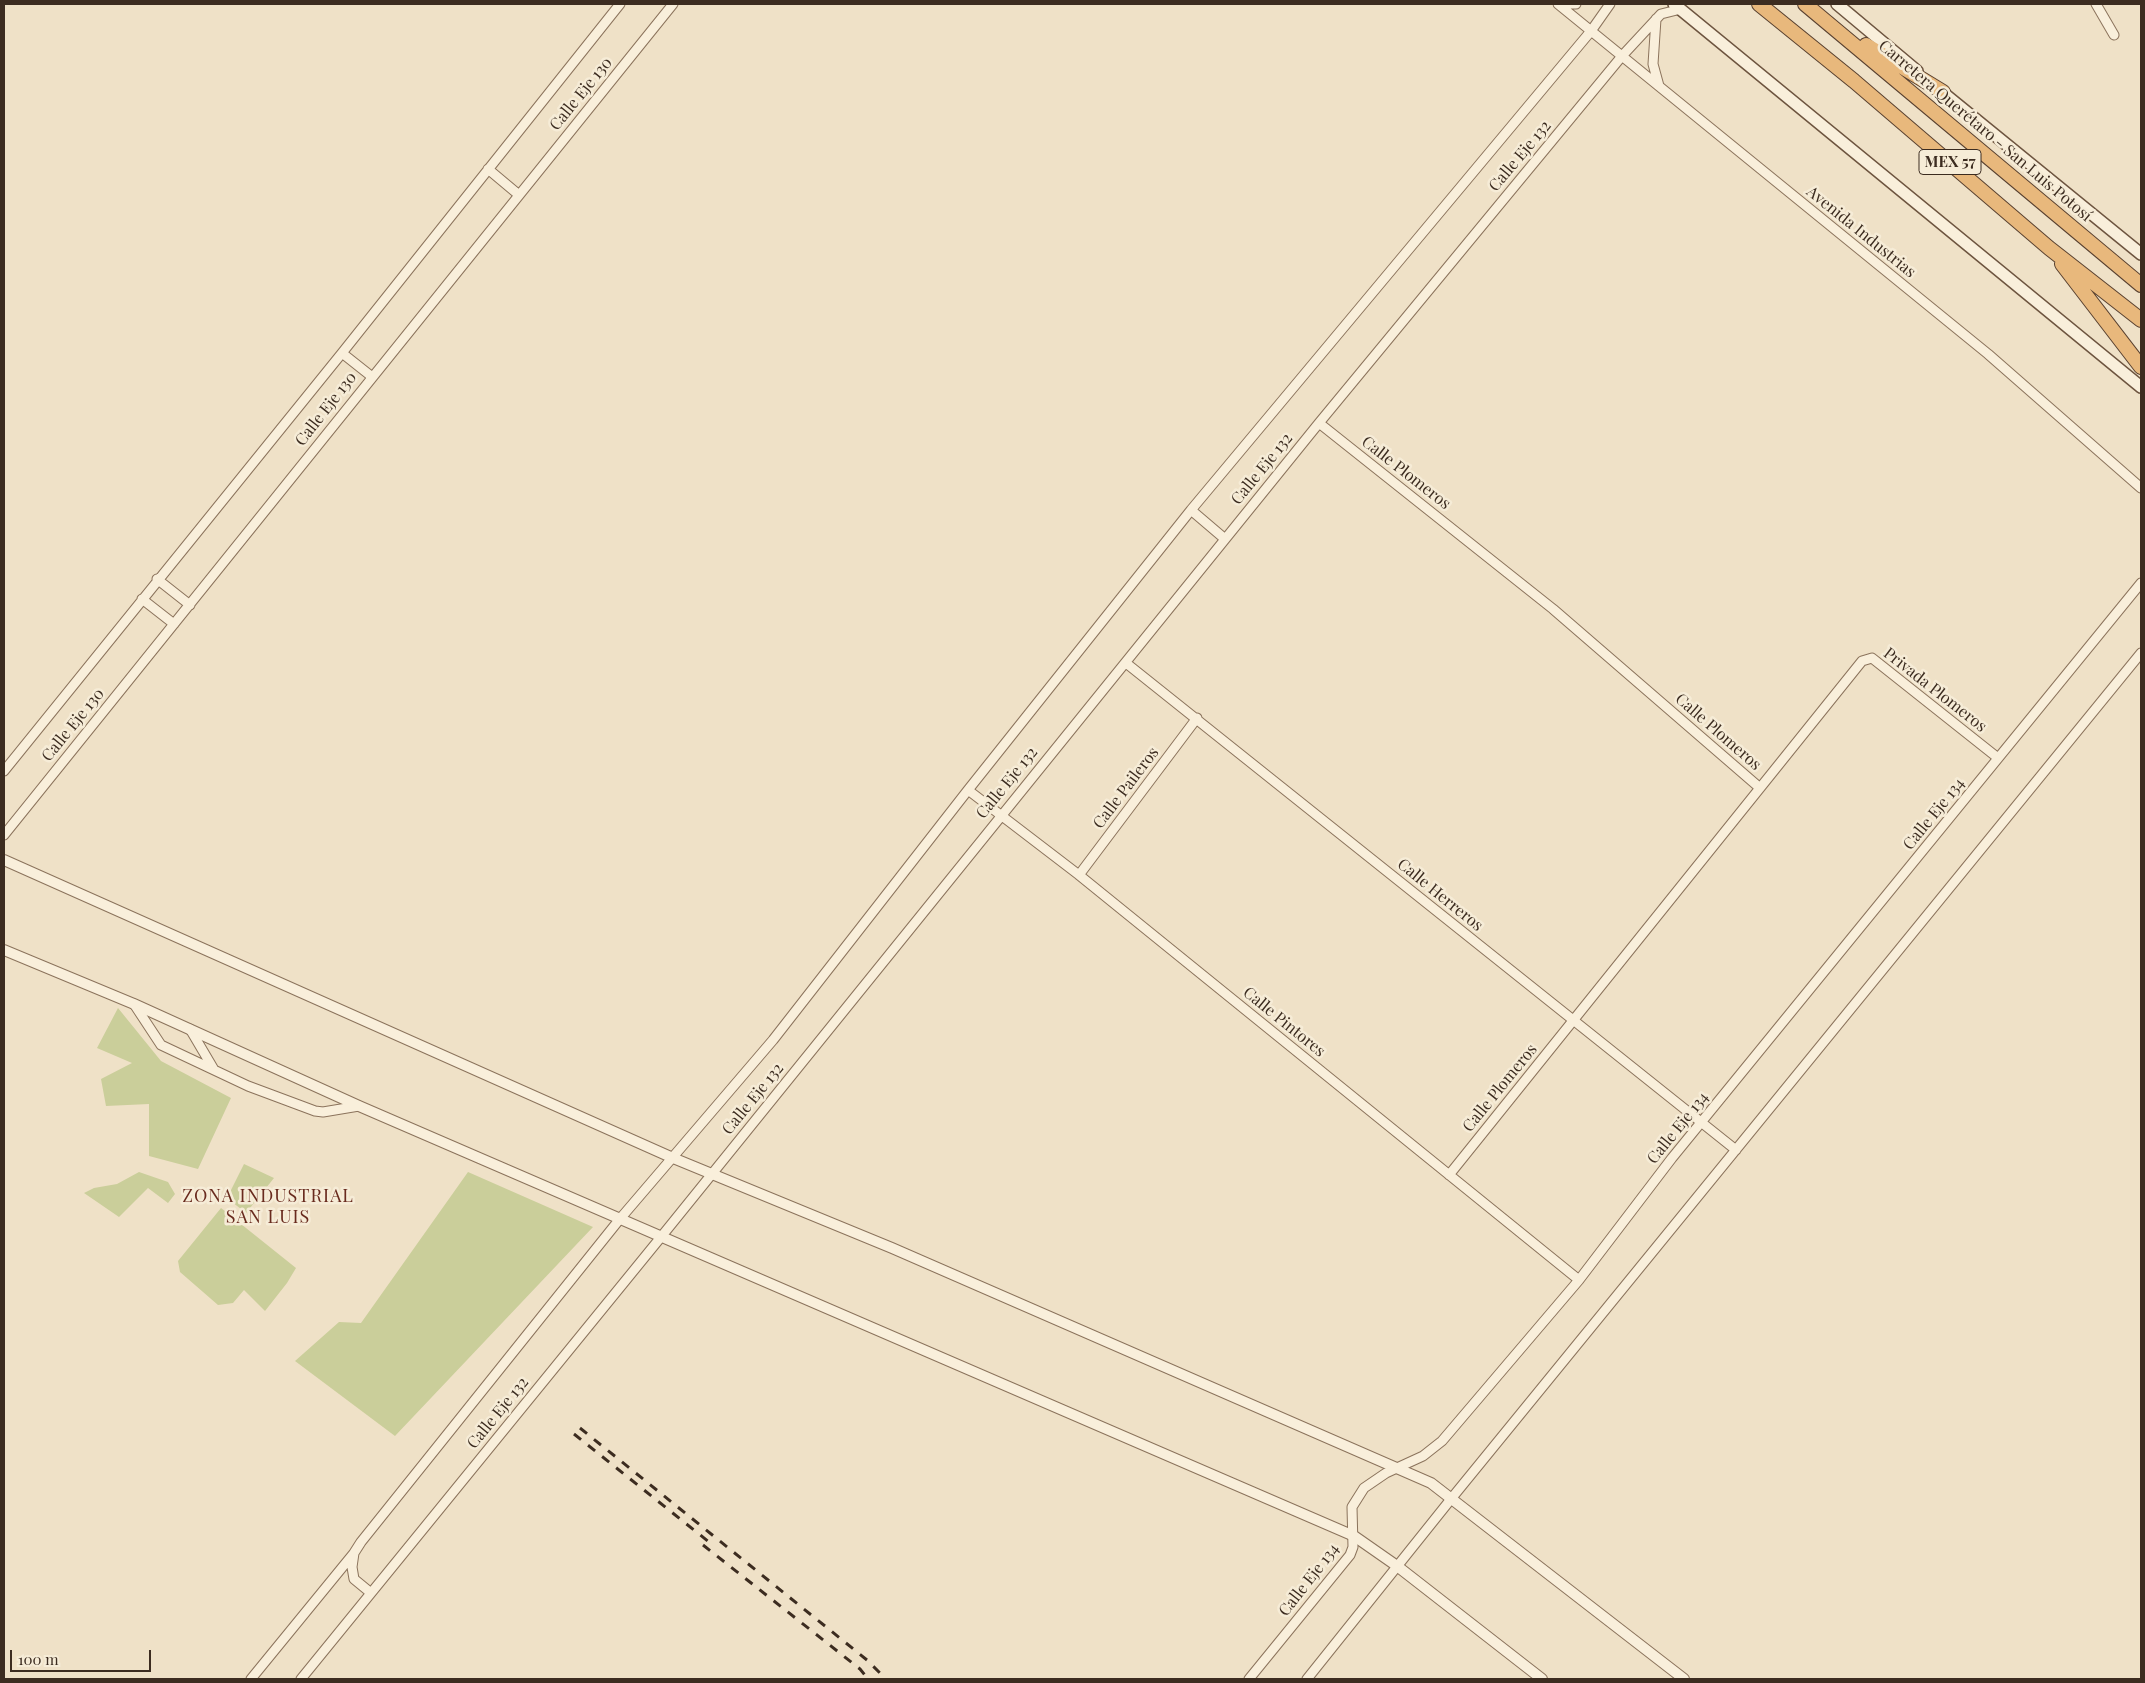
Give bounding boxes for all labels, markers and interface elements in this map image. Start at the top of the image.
street label: Carretera Querétaro - San Luis Potosí [1875,36,2095,226]
street label: Calle Eje 130 [546,54,616,134]
street label: Calle Eje 132 [1485,117,1555,195]
road number: MEX 57 [1919,150,1981,174]
street label: Avenida Industrias [1803,182,1919,282]
street label: Calle Eje 130 [291,368,361,450]
street label: Calle Eje 132 [1227,429,1297,509]
street label: Calle Plomeros [1358,432,1454,514]
street label: Privada Plomeros [1880,644,1990,736]
street label: Calle Eje 130 [38,685,108,765]
street label: Calle Plomeros [1671,690,1765,774]
street label: Calle Eje 132 [972,743,1042,823]
street label: Calle Paileros [1089,743,1163,833]
street label: Calle Eje 134 [1899,774,1969,854]
street label: Calle Herreros [1393,855,1487,935]
street label: Calle Pintores [1239,983,1329,1061]
street label: Calle Plomeros [1459,1040,1541,1136]
street label: Calle Eje 132 [718,1059,788,1139]
street label: Calle Eje 134 [1643,1088,1713,1168]
district label: ZONA INDUSTRIAL SAN LUIS [180,1185,356,1228]
street label: Calle Eje 132 [463,1373,533,1453]
street label: Calle Eje 134 [1275,1540,1343,1620]
scale bar [12,1640,154,1672]
text: 100 m [18,1649,59,1669]

